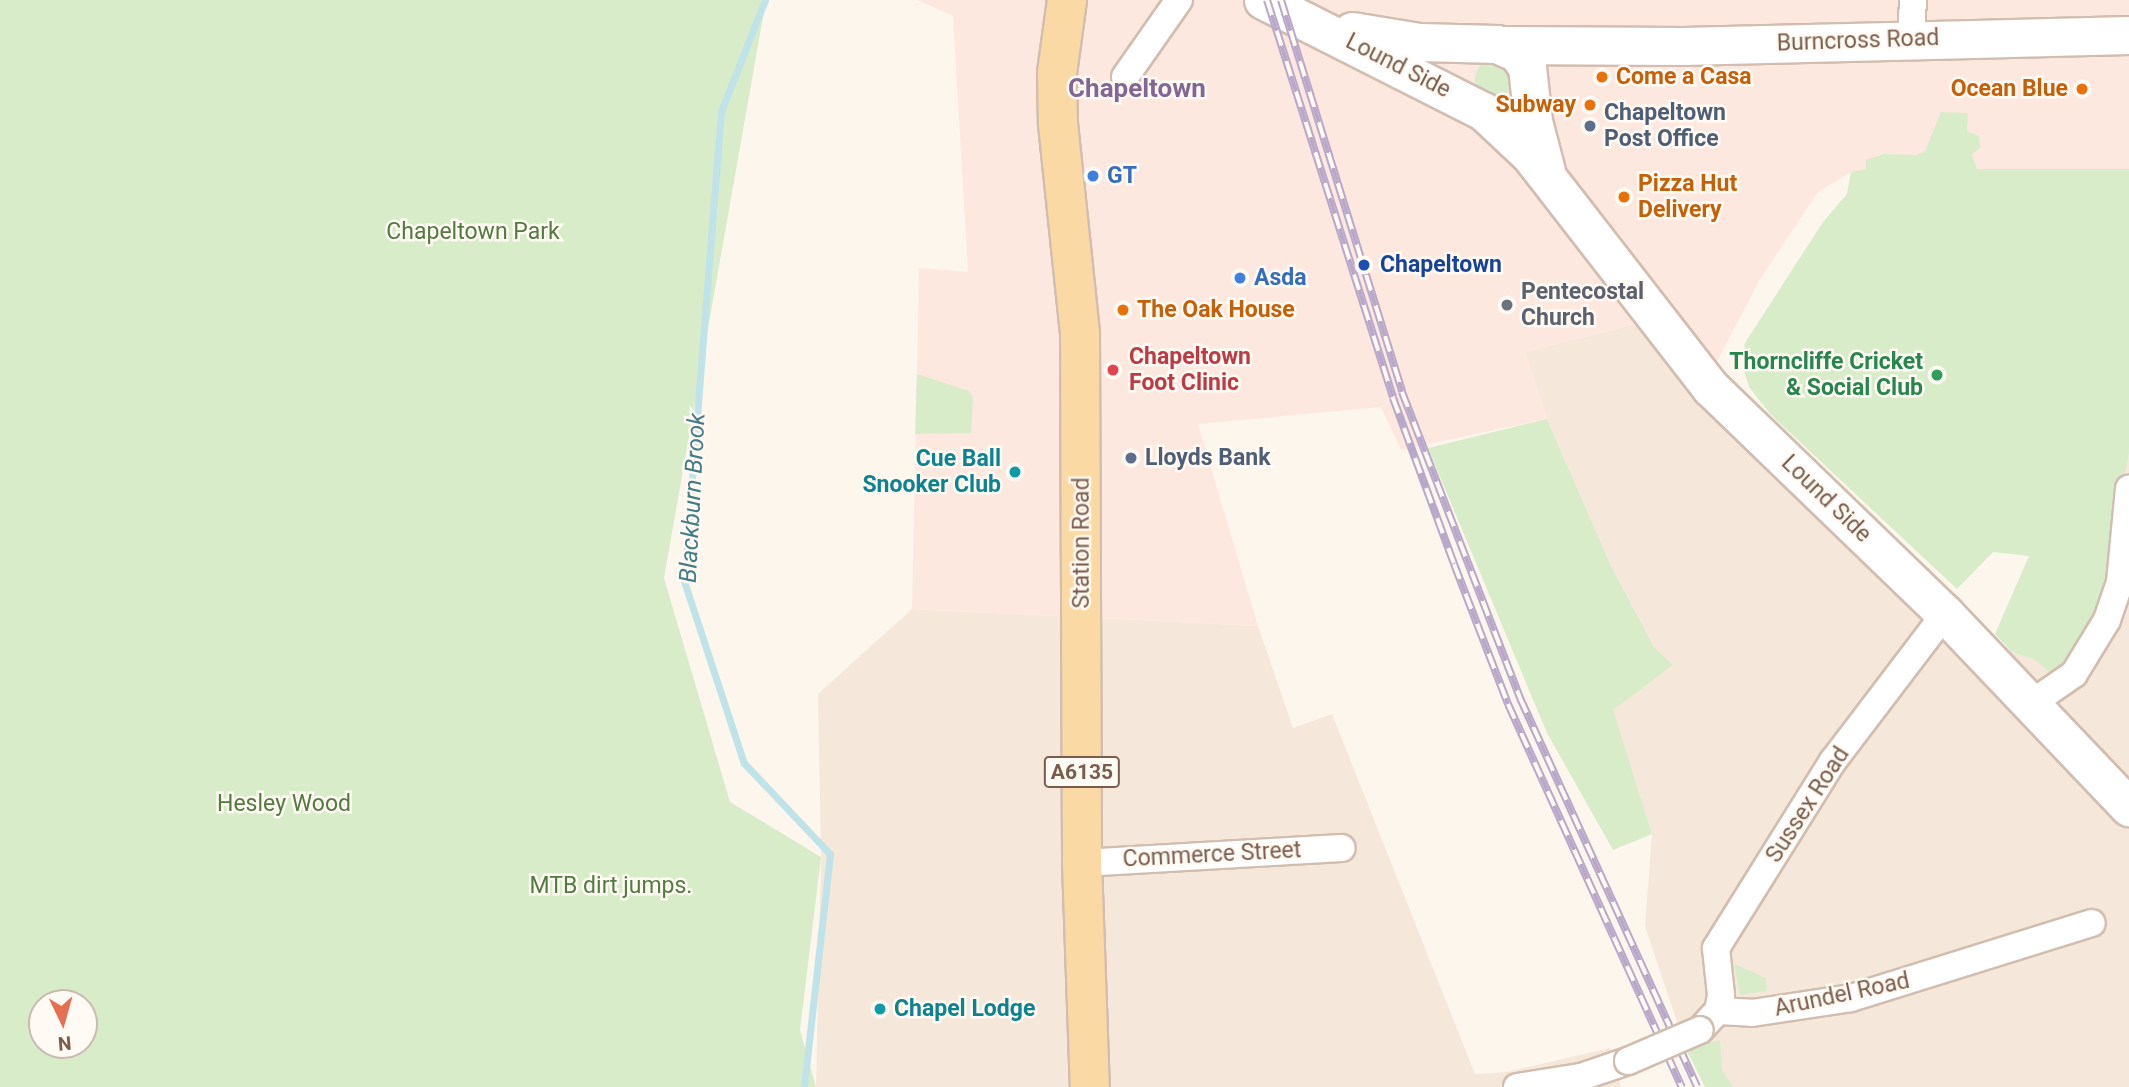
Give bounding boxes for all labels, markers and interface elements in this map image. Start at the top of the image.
street label: Burncross Road [1776,24,1940,58]
street label: Lound Side [1341,28,1455,104]
place label: Come a Casa [1616,63,1752,91]
marker: Come a Casa [1594,69,1610,85]
district label: Chapeltown [1068,73,1206,105]
place label: Ocean Blue [1951,75,2068,103]
marker: Ocean Blue [2074,81,2090,97]
place label: Subway [1495,91,1576,119]
marker: Subway [1582,97,1598,113]
place label: Chapeltown Post Office [1604,99,1726,153]
marker: Chapeltown Post Office [1582,118,1598,134]
place label: GT [1107,162,1137,190]
marker: GT [1085,168,1101,184]
place label: Pizza Hut Delivery [1638,170,1737,224]
marker: Pizza Hut Delivery [1616,189,1632,205]
park label: Chapeltown Park [386,218,560,246]
place label: Chapeltown [1380,251,1502,279]
marker: Chapeltown [1354,255,1374,275]
place label: Asda [1254,264,1307,292]
marker: Asda [1232,270,1248,286]
place label: Pentecostal Church [1521,278,1644,332]
place label: The Oak House [1137,296,1295,324]
marker: Pentecostal Church [1499,297,1515,313]
marker: The Oak House [1115,302,1131,318]
place label: Chapeltown Foot Clinic [1129,343,1251,397]
place label: Thorncliffe Cricket & Social Club [1729,348,1923,402]
marker: Chapeltown Foot Clinic [1103,360,1123,380]
marker: Thorncliffe Cricket & Social Club [1929,367,1945,383]
water label: Blackburn Brook [674,412,712,584]
place label: Lloyds Bank [1145,444,1270,472]
place label: Cue Ball Snooker Club [862,445,1001,499]
street label: Lound Side [1775,449,1877,549]
marker: Lloyds Bank [1123,450,1139,466]
marker: Cue Ball Snooker Club [1007,464,1023,480]
street label: Station Road [1068,477,1096,609]
street label: Sussex Road [1760,742,1856,868]
road number: A6135 [1044,754,1120,790]
park label: Hesley Wood [217,790,351,818]
street label: Commerce Street [1122,837,1302,873]
park label: MTB dirt jumps. [530,872,692,900]
street label: Arundel Road [1772,967,1912,1023]
north arrow [28,989,98,1059]
place label: Chapel Lodge [894,995,1035,1023]
marker: Chapel Lodge [872,1001,888,1017]
text: N [57,1031,72,1055]

